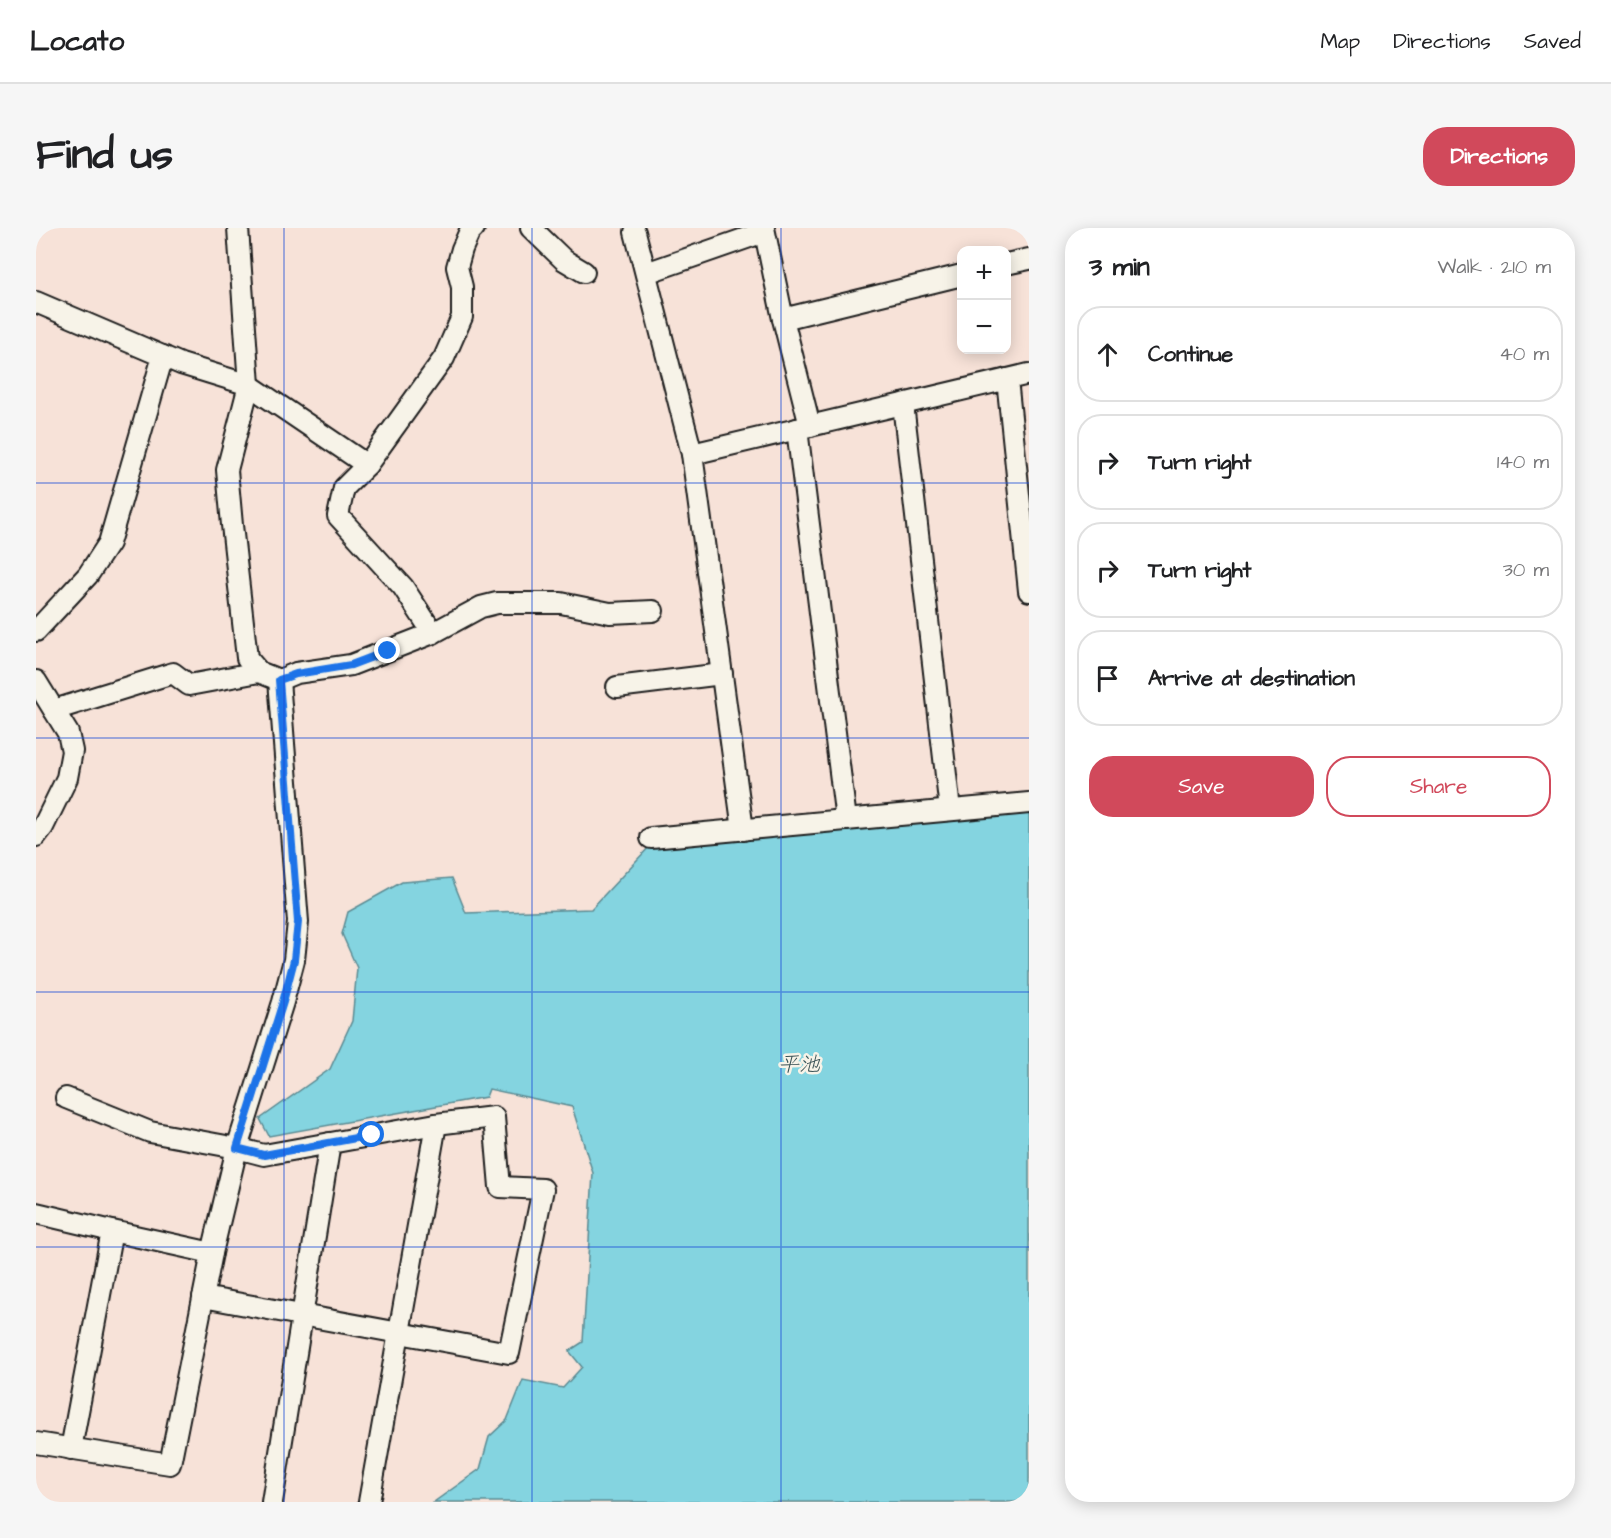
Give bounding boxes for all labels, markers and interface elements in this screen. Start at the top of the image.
text: Locato [30,22,124,61]
text: Map [1320,27,1360,56]
text: Directions [1393,27,1491,56]
text: Saved [1524,27,1581,56]
text: Find us [36,127,173,185]
button: Directions [1423,127,1575,186]
map controls [957,246,1011,354]
button: + [957,246,1011,300]
text: 3 min [1089,249,1150,285]
text: Walk · 210 m [1438,253,1551,281]
button: − [957,300,1011,354]
icon: ahead [1091,338,1124,371]
text: Continue [1148,339,1233,370]
text: 40 m [1499,340,1549,368]
icon: right [1091,446,1124,479]
text: Turn right [1148,447,1251,478]
text: 140 m [1497,448,1549,476]
icon: right [1091,554,1124,587]
text: Turn right [1148,555,1251,586]
text: 30 m [1503,556,1549,584]
route end [374,637,400,663]
icon: arrive [1091,662,1124,695]
text: Arrive at destination [1148,663,1355,694]
button: Save [1089,756,1314,817]
button: Share [1326,756,1551,817]
water label: 平池 [778,1050,821,1079]
route start [358,1121,384,1147]

